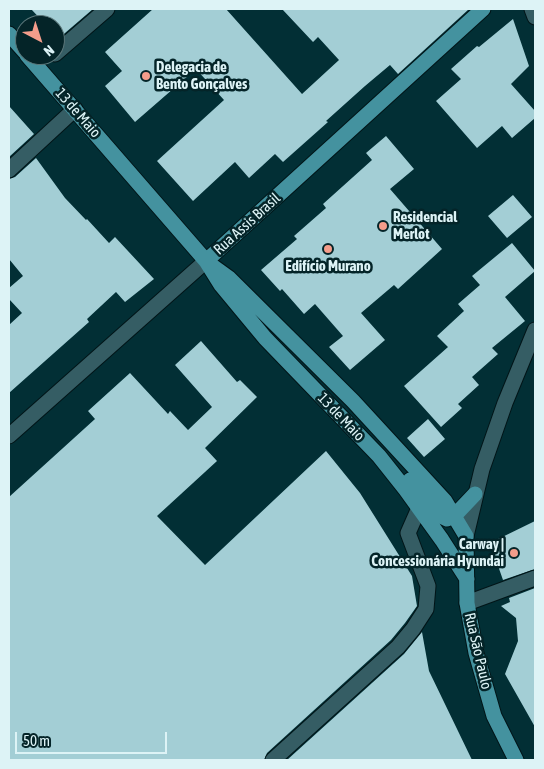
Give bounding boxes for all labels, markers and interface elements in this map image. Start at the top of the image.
north arrow [15,15,65,65]
text: N [41,42,57,60]
place label: Delegacia de Bento Gonçalves [156,58,247,93]
marker: Delegacia de Bento Gonçalves [140,70,152,82]
street label: 13 de Maio [52,85,104,141]
street label: Rua Assis Brasil [210,189,284,259]
place label: Residencial Merlot [393,208,457,243]
marker: Residencial Merlot [377,220,389,232]
marker: Edifício Murano [322,243,334,255]
place label: Edifício Murano [285,257,371,275]
street label: 13 de Maio [314,389,368,445]
place label: Carway | Concessionária Hyundai [371,535,504,570]
marker: Carway | Concessionária Hyundai [508,547,520,559]
street label: Rua São Paulo [460,611,496,691]
scale bar [18,722,170,754]
text: 50 m [23,732,50,749]

